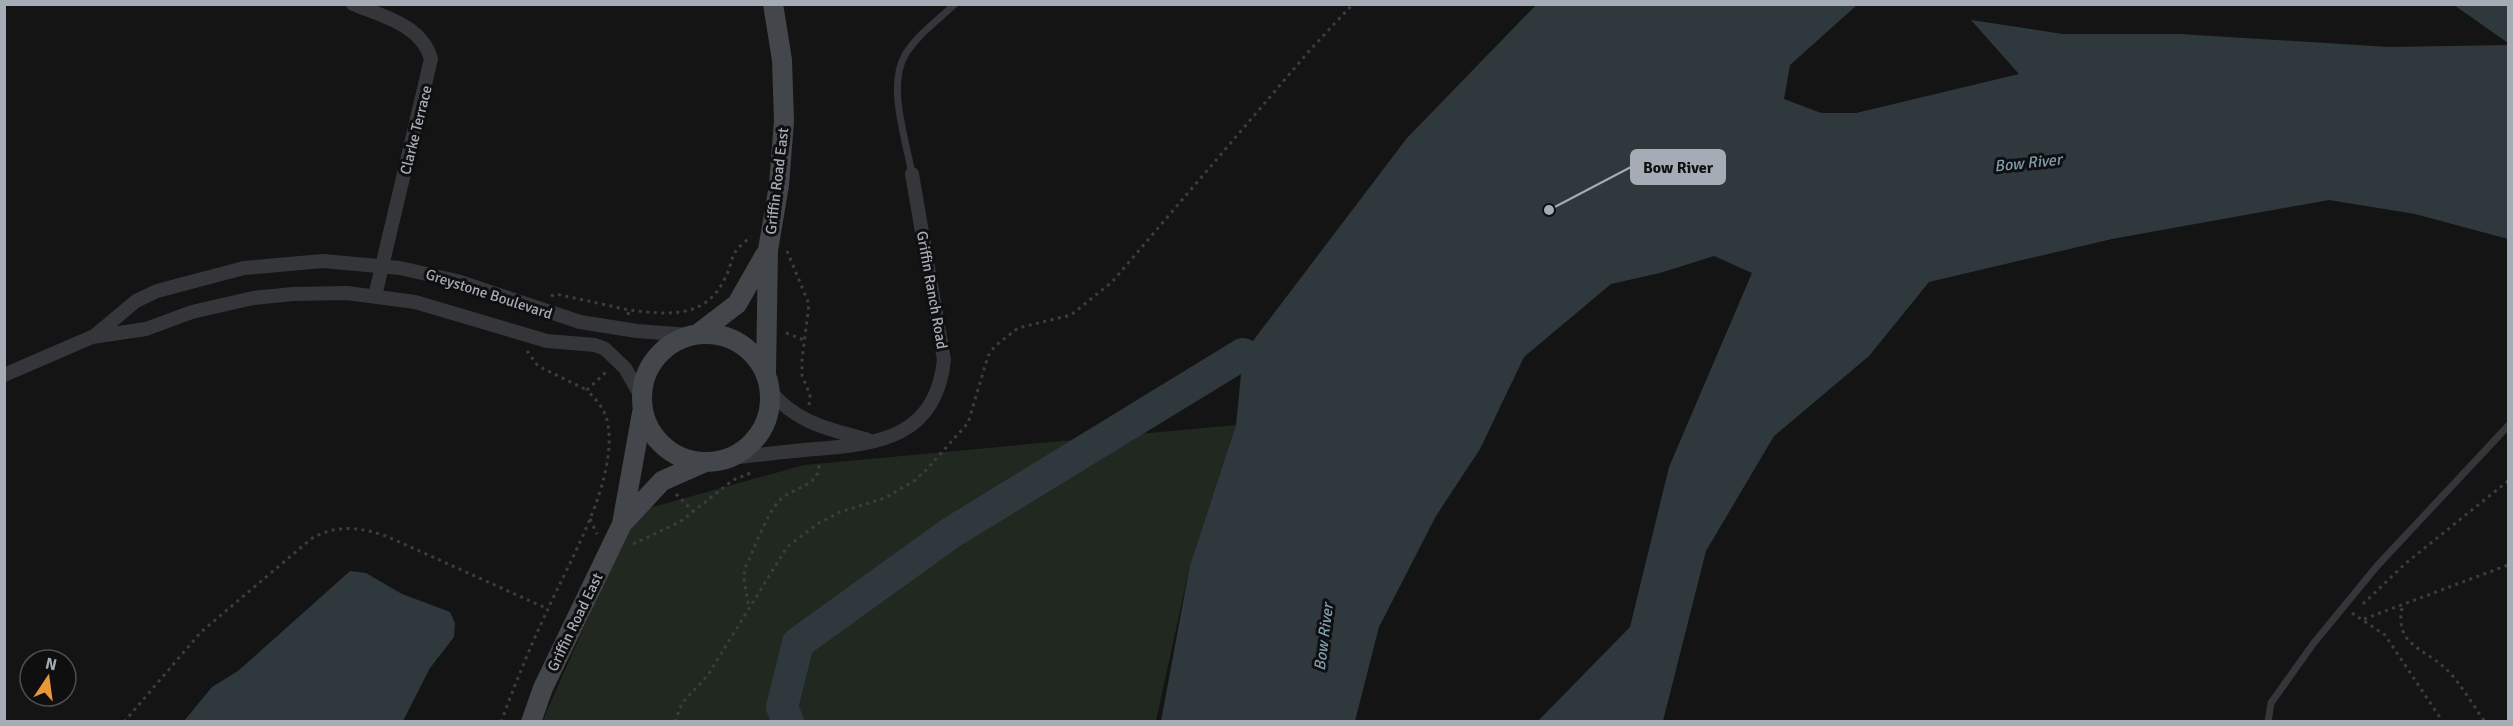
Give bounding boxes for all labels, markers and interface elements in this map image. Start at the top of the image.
street label: Clarke Terrace [396,84,436,176]
street label: Griffin Road East [762,127,792,235]
water label: Bow River [1993,149,2065,176]
callout: Bow River [1631,150,1725,184]
text: Bow River [1643,158,1714,178]
street label: Griffin Ranch Road [913,230,951,350]
street label: Greystone Boulevard [423,265,555,323]
street label: Griffin Road East [543,570,607,674]
water label: Bow River [1310,600,1338,672]
north arrow [18,648,78,708]
text: N [43,653,59,675]

